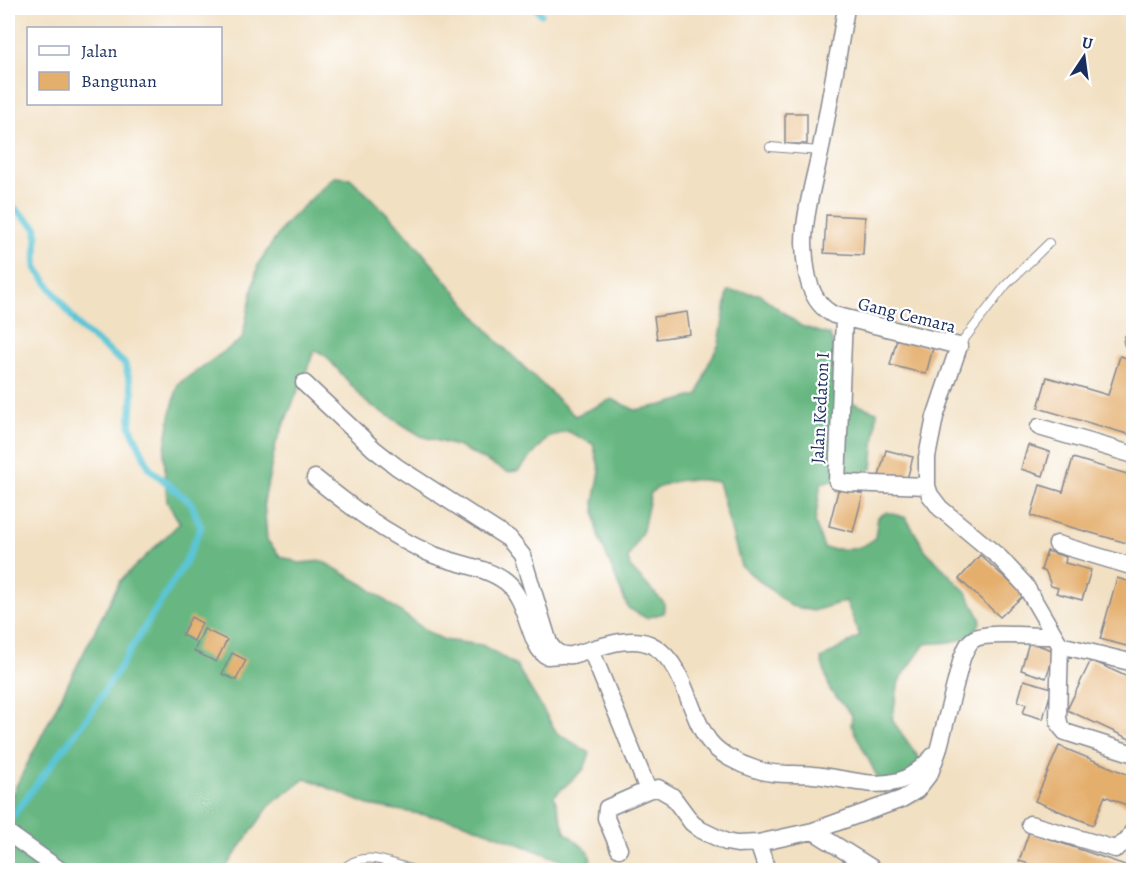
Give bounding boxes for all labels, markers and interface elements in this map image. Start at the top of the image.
legend [27,27,222,105]
north arrow [1054,27,1114,87]
text: U [1080,31,1095,55]
text: Jalan [81,39,118,63]
text: Bangunan [81,69,157,93]
street label: Gang Cemara [856,291,959,339]
street label: Jalan Kedaton I [805,352,835,464]

